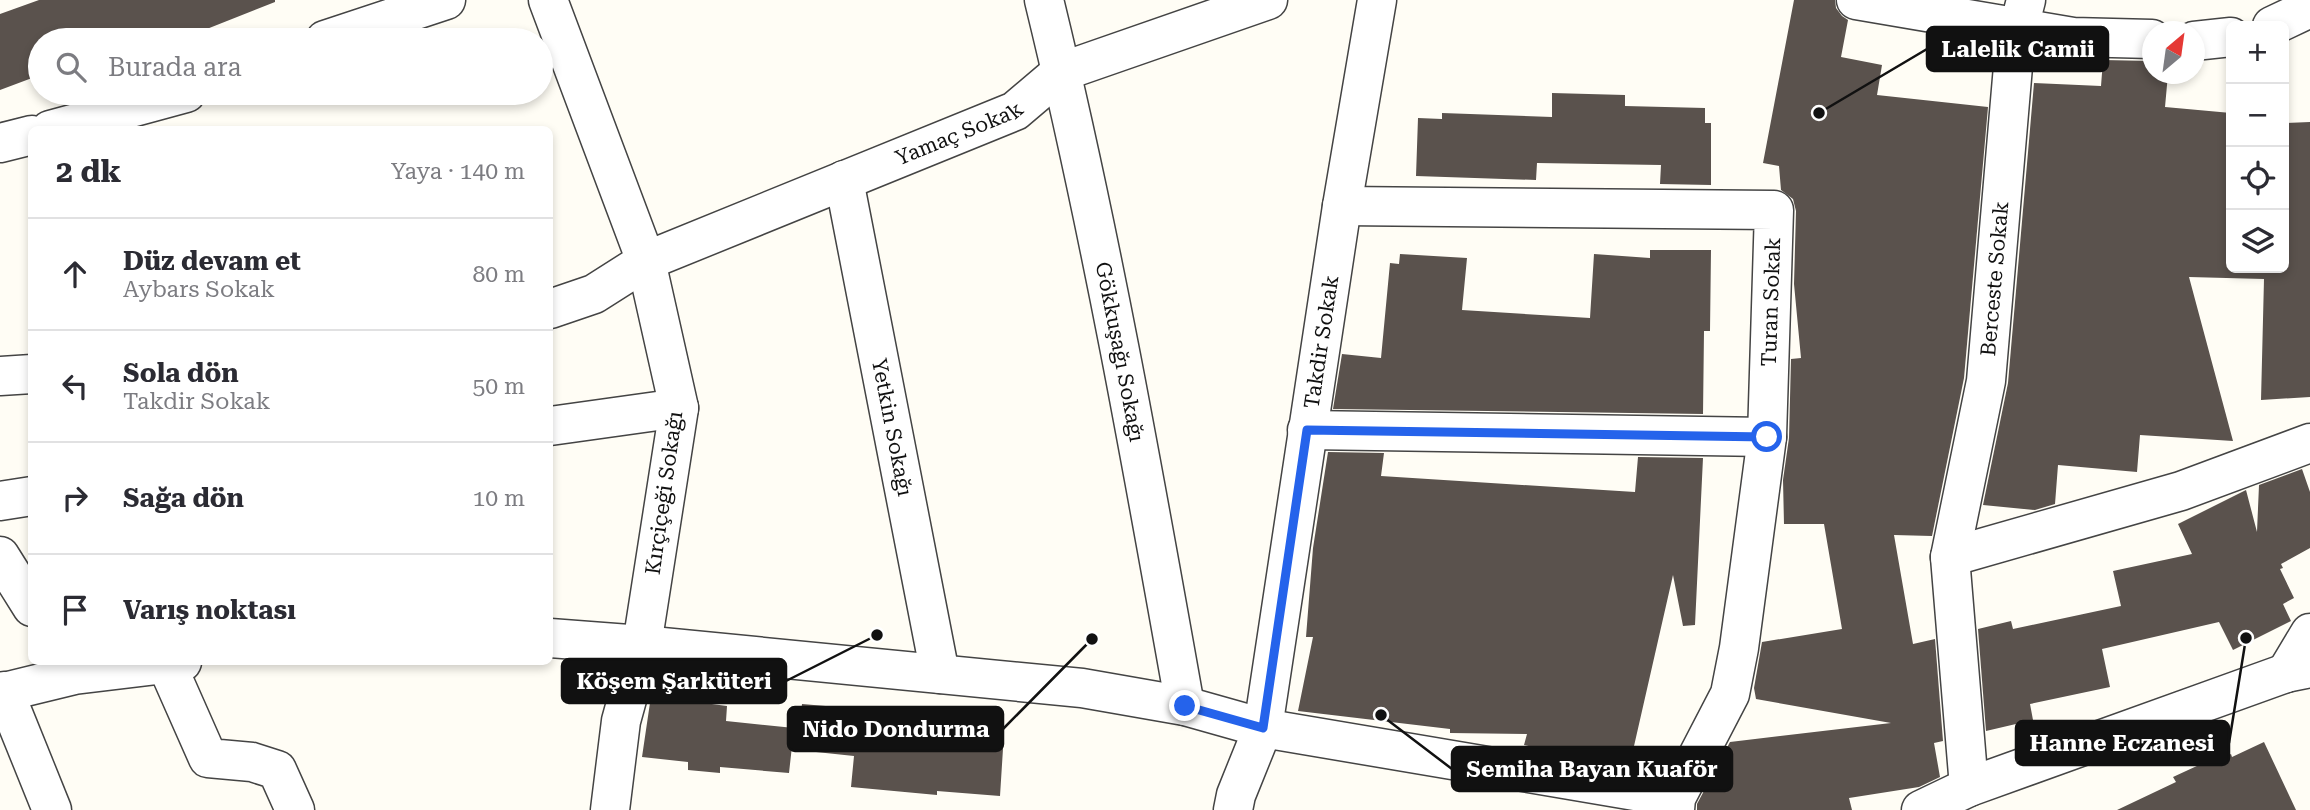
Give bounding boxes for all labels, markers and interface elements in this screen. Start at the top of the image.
north arrow [2142,21,2205,84]
map controls [2226,21,2289,273]
button: + [2226,21,2289,84]
callout: Lalelik Camii [1927,27,2108,71]
search box [28,28,553,105]
text: Lalelik Camii [1941,36,2095,63]
icon: search [52,48,90,86]
text: Burada ara [108,52,242,82]
button: − [2226,84,2289,147]
street label: Yamaç Sokak [892,97,1028,170]
button: locate [2226,147,2289,210]
text: 2 dk [56,154,121,189]
text: Yaya · 140 m [391,158,525,185]
street label: Berceste Sokak [1976,200,2013,357]
button: layers [2226,210,2289,273]
street label: Turan Sokak [1757,237,1785,367]
text: Düz devam et [123,246,301,276]
icon: ahead [56,255,94,293]
street label: Gökkuşağı Sokağı [1091,260,1149,444]
text: 80 m [472,261,525,288]
street label: Takdir Sokak [1299,274,1343,410]
text: Aybars Sokak [123,276,275,303]
street label: Yetkin Sokağı [867,356,917,499]
text: Sola dön [123,358,239,388]
icon: left [56,367,94,405]
text: 50 m [472,373,525,400]
text: Takdir Sokak [123,388,270,415]
street label: Kırçiçeği Sokağı [641,409,687,576]
route start [1751,421,1782,452]
icon: right [56,479,94,517]
text: Sağa dön [123,483,244,513]
text: 10 m [472,485,525,512]
icon: arrive [56,591,94,629]
text: Varış noktası [123,595,296,625]
callout: Köşem Şarküteri [562,659,786,703]
text: Köşem Şarküteri [576,668,772,695]
route end [1169,690,1200,721]
callout: Nido Dondurma [788,707,1003,751]
text: Nido Dondurma [803,716,990,743]
callout: Hanne Eczanesi [2016,721,2229,765]
text: Hanne Eczanesi [2030,730,2215,757]
callout: Semiha Bayan Kuaför [1452,747,1732,791]
text: Semiha Bayan Kuaför [1466,756,1718,783]

